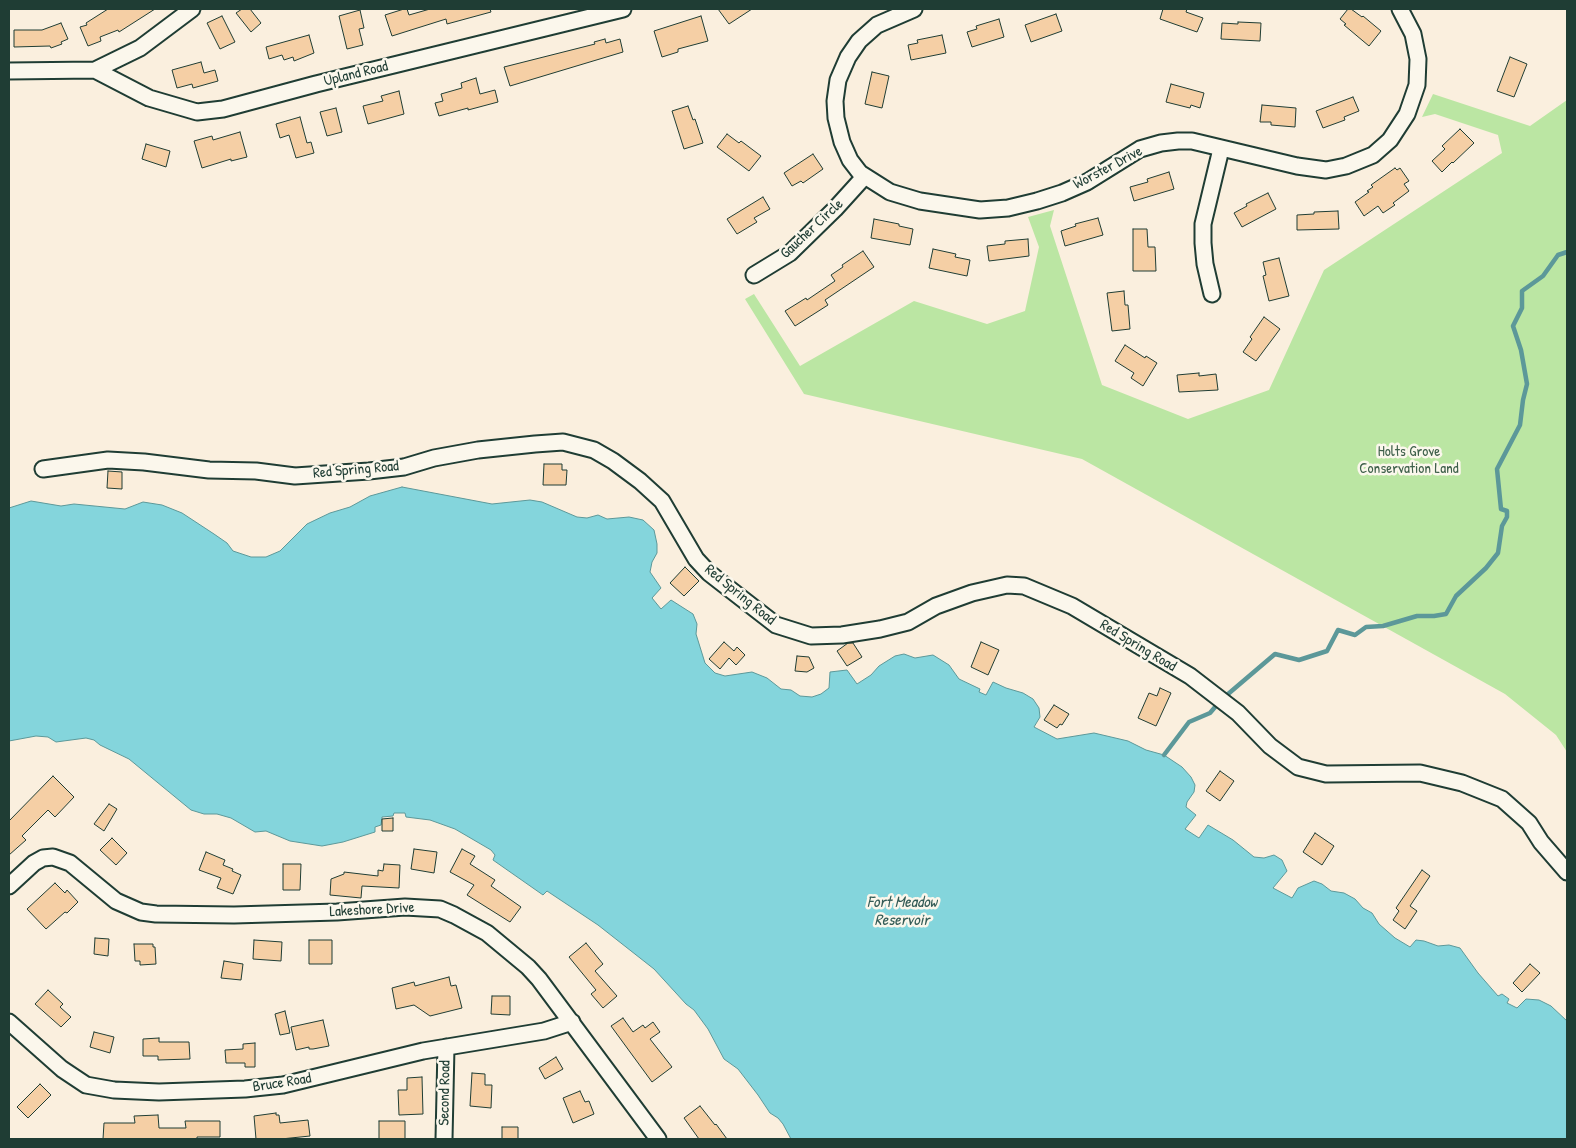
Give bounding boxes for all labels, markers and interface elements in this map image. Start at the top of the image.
street label: Upland Road [322,57,390,91]
street label: Worster Drive [1070,142,1146,194]
street label: Gaucher Circle [777,195,847,263]
park label: Holts Grove Conservation Land [1359,443,1459,478]
street label: Red Spring Road [312,457,400,483]
street label: Red Spring Road [701,561,779,629]
street label: Red Spring Road [1097,616,1179,676]
water label: Fort Meadow Reservoir [867,893,937,931]
street label: Lakeshore Drive [329,899,415,921]
street label: Second Road [435,1060,455,1126]
street label: Bruce Road [251,1069,313,1097]

